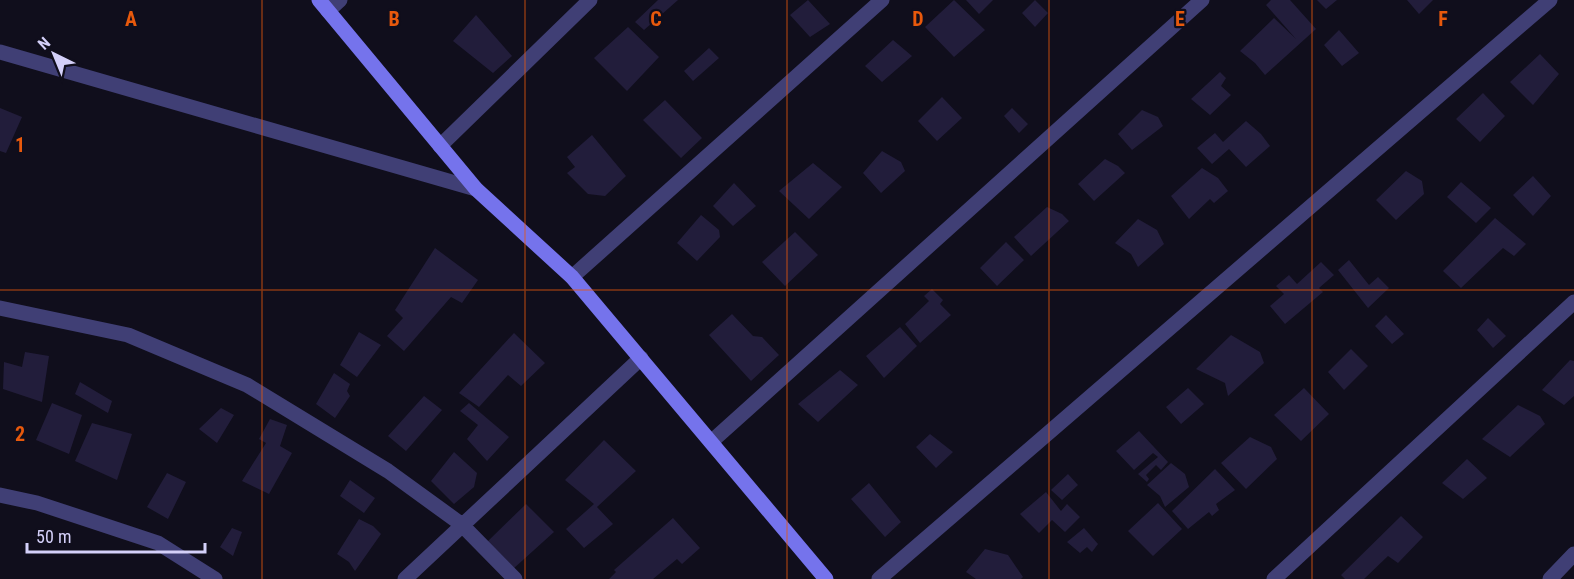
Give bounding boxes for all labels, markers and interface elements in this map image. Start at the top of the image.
text: A [125,7,137,31]
text: B [388,7,400,31]
text: C [650,7,662,31]
text: D [912,7,924,31]
text: E [1175,7,1185,31]
text: F [1438,7,1448,31]
north arrow [24,24,84,84]
text: N [34,33,54,54]
text: 1 [15,133,25,157]
text: 2 [15,422,25,446]
scale bar [27,516,206,554]
text: 50 m [36,526,71,547]

